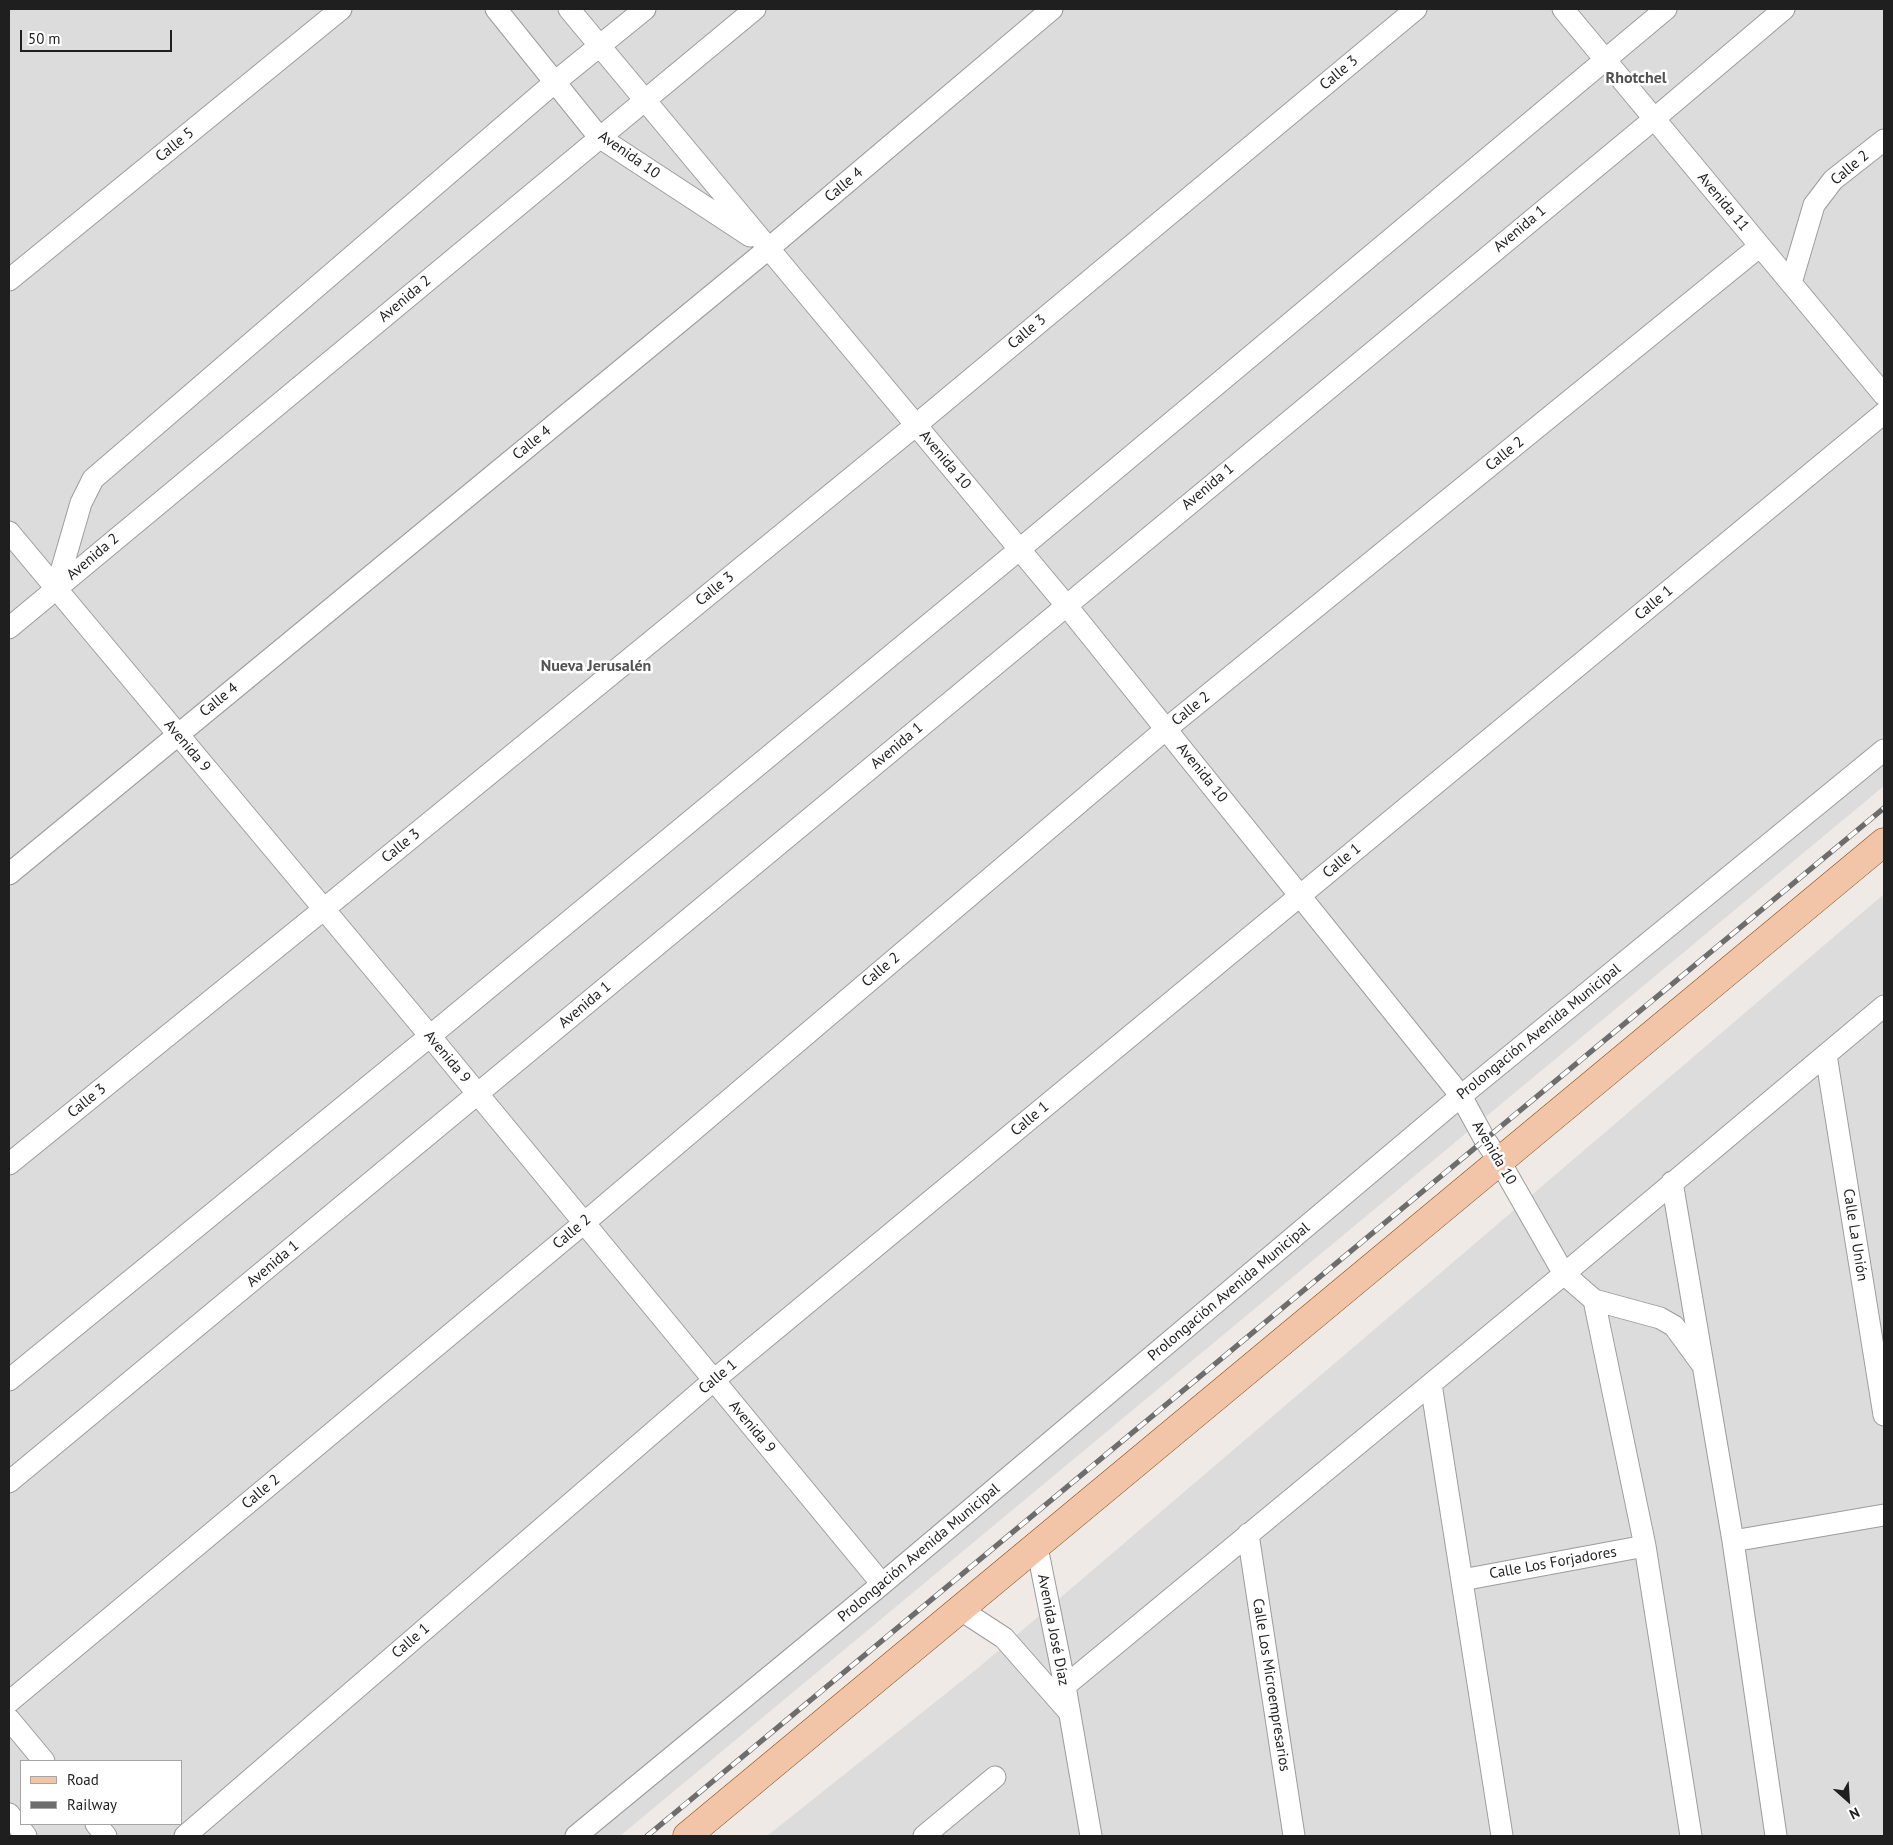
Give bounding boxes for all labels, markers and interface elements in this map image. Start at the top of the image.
scale bar [22,20,175,52]
text: 50 m [28,29,61,48]
street label: Calle 3 [1316,52,1362,94]
district label: Rhotchel [1606,68,1666,88]
street label: Calle 5 [152,124,198,166]
street label: Avenida 10 [595,127,663,183]
street label: Calle 2 [1827,147,1873,189]
street label: Calle 4 [821,164,867,206]
street label: Avenida 11 [1693,169,1753,235]
street label: Avenida 1 [1490,202,1550,256]
street label: Avenida 2 [375,272,435,326]
street label: Calle 3 [1004,311,1050,353]
street label: Calle 4 [509,422,555,464]
street label: Avenida 10 [915,427,975,493]
street label: Calle 2 [1482,433,1528,475]
street label: Avenida 1 [1178,460,1238,514]
street label: Avenida 2 [63,530,123,584]
street label: Calle 3 [692,568,738,610]
street label: Calle 1 [1631,582,1677,624]
district label: Nueva Jerusalén [541,656,651,676]
street label: Calle 4 [196,679,242,721]
street label: Calle 2 [1168,688,1214,730]
street label: Avenida 9 [160,716,214,776]
street label: Avenida 1 [867,719,927,773]
street label: Avenida 10 [1173,740,1231,806]
street label: Calle 3 [378,825,424,867]
street label: Calle 1 [1319,840,1365,882]
street label: Calle 2 [858,949,904,991]
street label: Prolongación Avenida Municipal [1453,960,1625,1104]
street label: Avenida 1 [555,978,615,1032]
street label: Avenida 9 [420,1027,474,1087]
street label: Calle 3 [64,1080,110,1122]
street label: Calle 1 [1007,1098,1053,1140]
street label: Avenida 10 [1468,1118,1520,1188]
street label: Calle La Unión [1839,1188,1871,1282]
street label: Calle 2 [549,1211,595,1253]
street label: Prolongación Avenida Municipal [1144,1219,1314,1365]
street label: Avenida 1 [243,1237,303,1291]
street label: Calle 1 [695,1356,741,1398]
street label: Avenida 9 [725,1397,779,1457]
street label: Calle 2 [238,1471,284,1513]
street label: Prolongación Avenida Municipal [834,1480,1004,1626]
street label: Calle Los Forjadores [1488,1543,1618,1583]
street label: Avenida José Díaz [1033,1573,1073,1687]
street label: Calle Los Microempresarios [1248,1597,1294,1773]
street label: Calle 1 [388,1620,434,1662]
legend [20,1760,182,1825]
text: Road [67,1770,99,1789]
north arrow [1823,1775,1873,1825]
text: Railway [67,1795,117,1814]
text: N [1847,1803,1863,1824]

